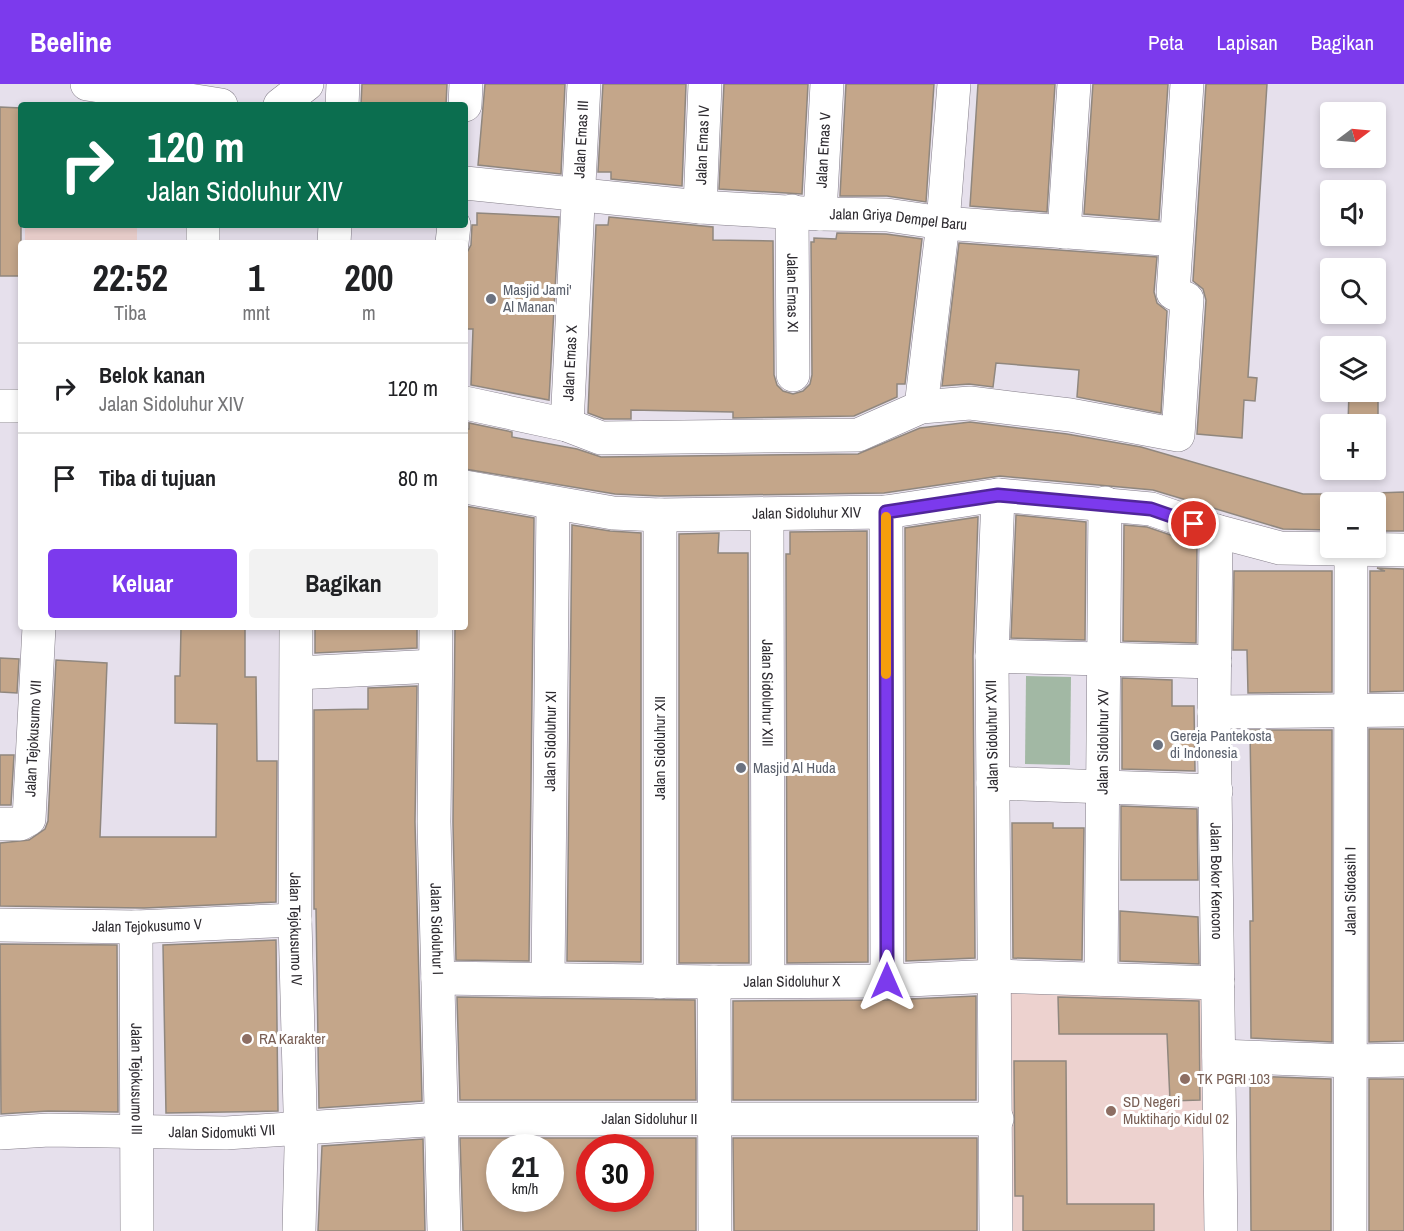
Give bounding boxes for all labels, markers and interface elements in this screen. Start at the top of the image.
text: Beeline [30,23,112,61]
text: Peta [1148,28,1184,57]
text: Lapisan [1217,28,1278,57]
text: Bagikan [1311,28,1374,57]
street label: Jalan Emas III [568,100,593,179]
north arrow [1320,102,1386,168]
map controls [1320,102,1386,558]
street label: Jalan Emas IV [690,104,714,185]
street label: Jalan Emas V [810,111,836,189]
text: 120 m [147,119,245,175]
icon: right [48,126,126,204]
text: Jalan Sidoluhur XIV [147,173,343,209]
button: sound [1320,180,1386,246]
street label: Jalan Griya Dempel Baru [829,203,968,235]
street label: Jalan Emas XI [782,253,804,333]
text: 22:52 [92,254,168,302]
text: 1 [248,254,264,302]
text: 200 [344,254,394,302]
button: search [1320,258,1386,324]
place label: Masjid Jami' Al Manan [502,279,572,317]
marker: Masjid Jami' Al Manan [484,292,498,306]
text: Tiba [114,299,146,326]
text: mnt [242,299,270,326]
text: m [362,299,376,326]
street label: Jalan Emas X [557,324,582,402]
button: layers [1320,336,1386,402]
text: Belok kanan [99,360,205,390]
icon: right [48,372,81,405]
text: 120 m [388,373,438,403]
text: Jalan Sidoluhur XIV [99,390,244,417]
button: + [1320,414,1386,480]
icon: arrive [48,462,81,495]
text: Tiba di tujuan [99,463,216,493]
text: 80 m [398,463,438,493]
button: − [1320,492,1386,558]
pin [1168,498,1219,549]
street label: Jalan Sidoluhur XIV [752,501,862,524]
icon: arrive [1177,507,1210,540]
button: Keluar [48,549,237,618]
button: Bagikan [249,549,438,618]
street label: Jalan Sidoluhur XIII [757,639,778,747]
street label: Jalan Tejokusumo VII [19,680,46,797]
street label: Jalan Sidoluhur XVII [980,680,1003,792]
street label: Jalan Sidoluhur XV [1092,688,1113,795]
street label: Jalan Sidoluhur XI [539,691,561,791]
street label: Jalan Sidoluhur XII [649,696,670,800]
place label: Gereja Pantekosta di Indonesia [1170,725,1272,763]
marker: Gereja Pantekosta di Indonesia [1151,738,1165,752]
place label: Masjid Al Huda [753,757,836,778]
marker: Masjid Al Huda [734,761,748,775]
street label: Jalan Bokor Kencono [1205,822,1228,940]
street label: Jalan Sidoasih I [1339,847,1361,935]
street label: Jalan Tejokusumo IV [285,872,308,987]
street label: Jalan Sidoluhur I [425,883,449,975]
street label: Jalan Tejokusumo V [92,913,203,937]
position arrow [855,949,919,1013]
street label: Jalan Sidoluhur X [743,970,841,992]
street label: Jalan Tejokusumo III [126,1023,148,1135]
place label: RA Karakter [259,1028,325,1049]
marker: RA Karakter [240,1032,254,1046]
place label: TK PGRI 103 [1197,1068,1270,1089]
marker: TK PGRI 103 [1178,1072,1192,1086]
place label: SD Negeri Muktiharjo Kidul 02 [1123,1091,1229,1129]
marker: SD Negeri Muktiharjo Kidul 02 [1104,1104,1118,1118]
street label: Jalan Sidoluhur II [602,1108,697,1129]
street label: Jalan Sidomukti VII [168,1119,276,1143]
speed limit sign: 30 [576,1134,654,1212]
text: 21 [511,1146,539,1186]
text: km/h [512,1178,538,1199]

